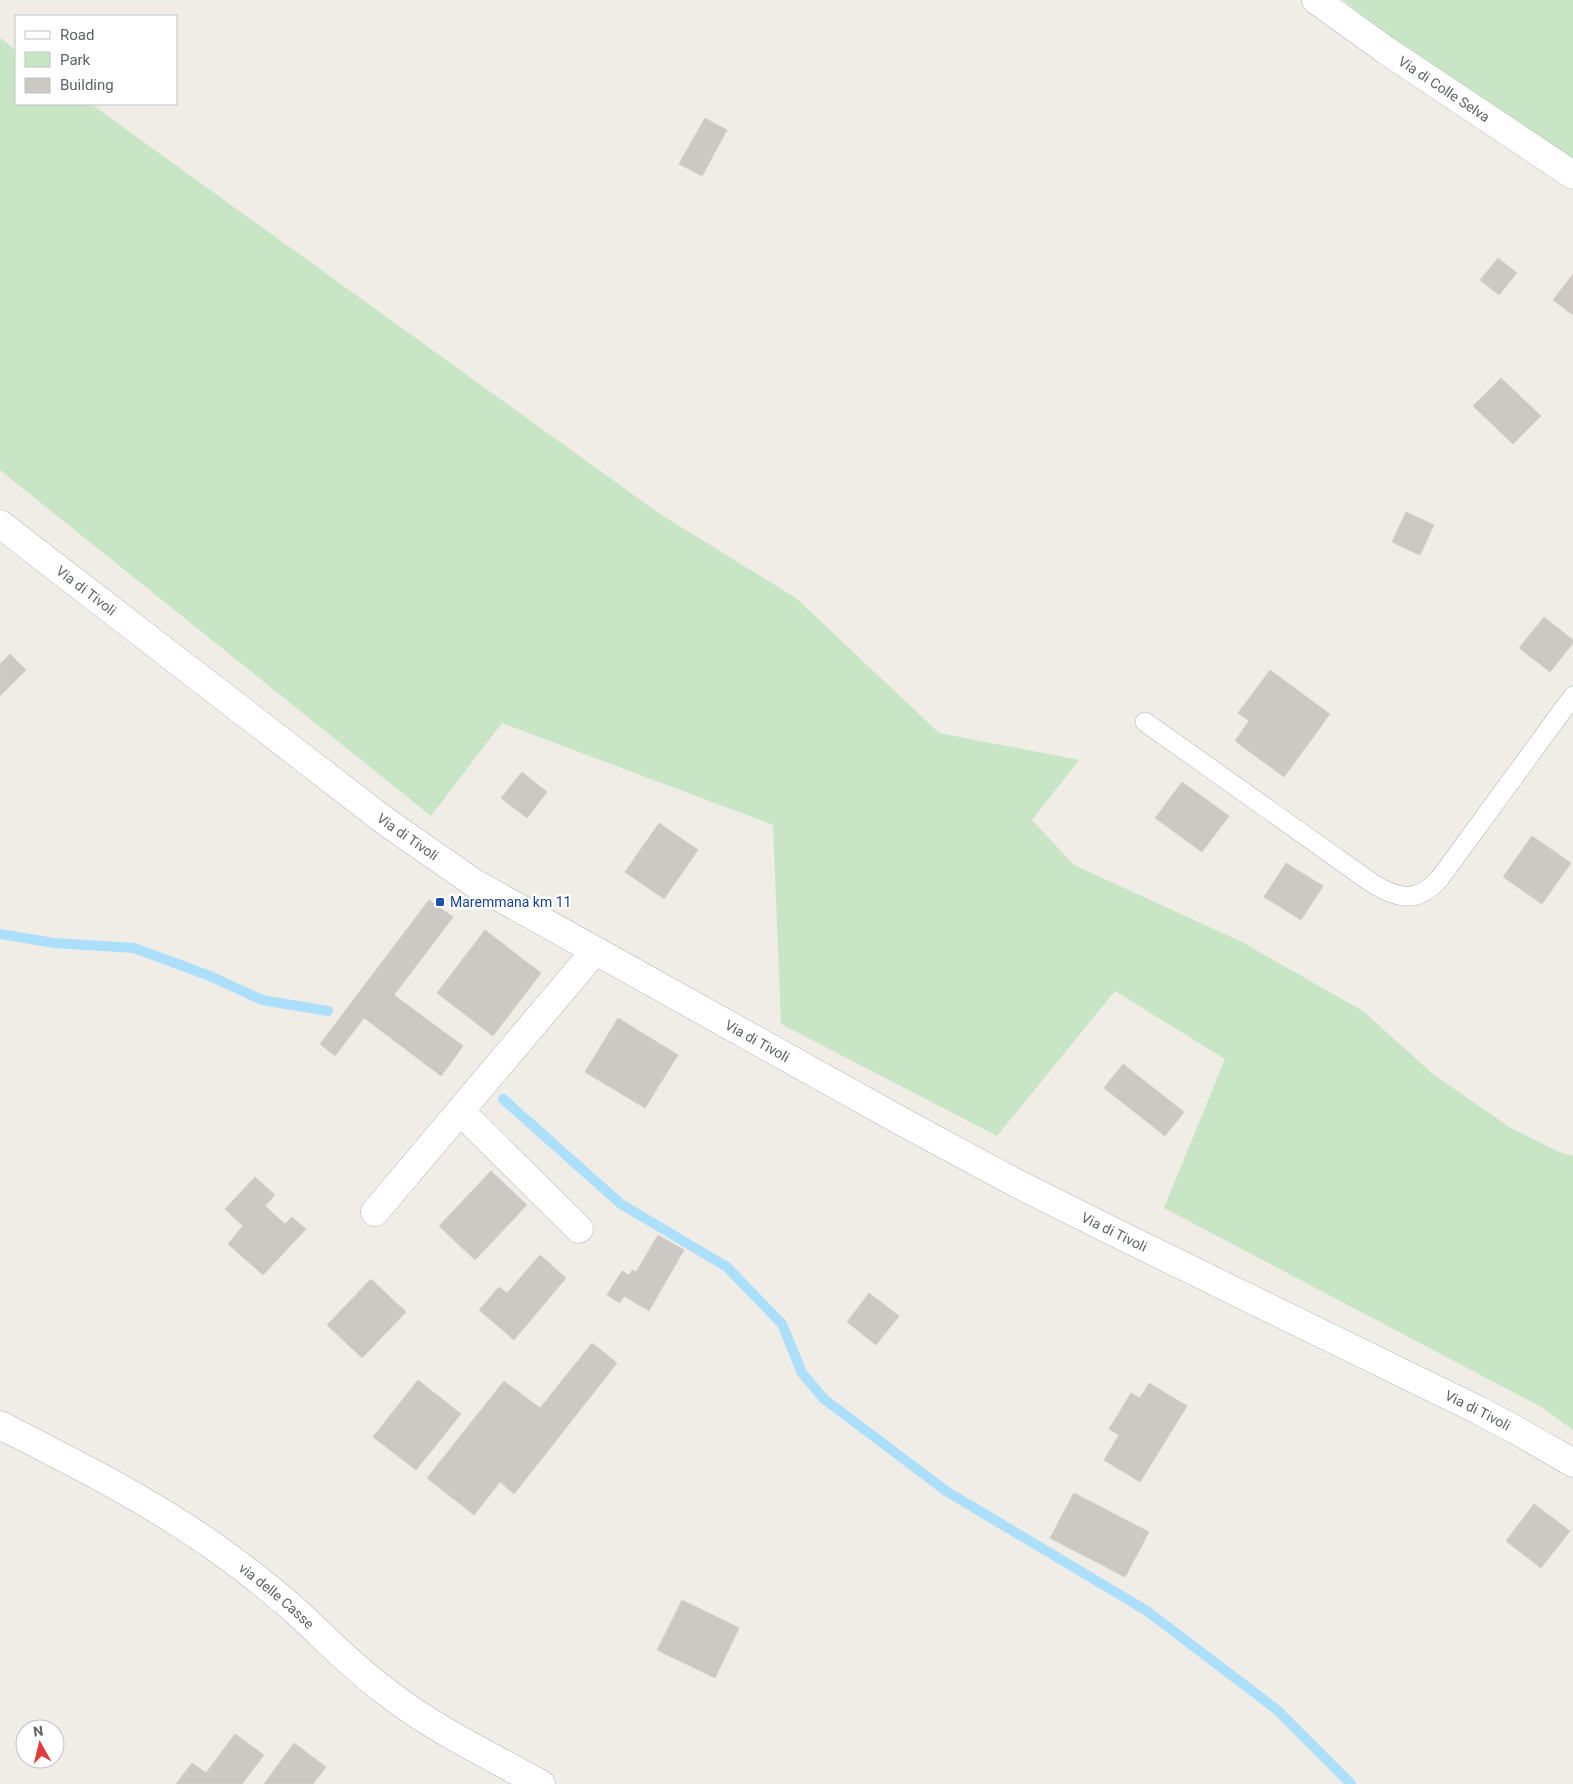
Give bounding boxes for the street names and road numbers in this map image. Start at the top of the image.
street label: Via di Colle Selva [1395,53,1493,125]
street label: Via di Tivoli [53,562,119,619]
street label: Via di Tivoli [374,810,442,864]
street label: Via di Tivoli [722,1017,792,1065]
street label: Via di Tivoli [1079,1209,1150,1255]
street label: Via di Tivoli [1443,1387,1513,1434]
street label: via delle Casse [236,1560,317,1632]

